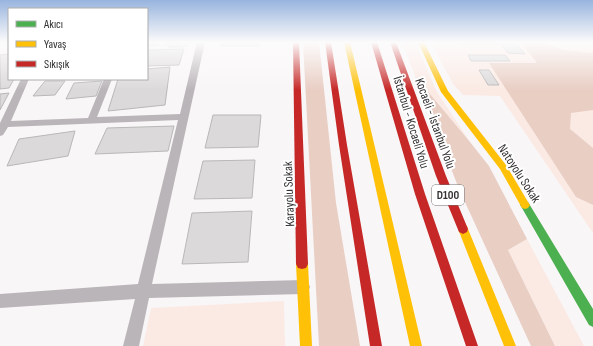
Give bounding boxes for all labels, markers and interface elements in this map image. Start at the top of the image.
legend [8,8,148,80]
text: Akıcı [43,17,63,32]
text: Yavaş [44,37,66,52]
text: Sıkışık [44,57,70,72]
street label: İstanbul - Kocaeli Yolu [389,74,434,170]
street label: Kocaeli - İstanbul Yolu [411,75,460,171]
street label: Natoyolu Sokak [494,141,544,206]
street label: Karayolu Sokak [280,161,298,227]
road number: D100 [432,185,464,205]

